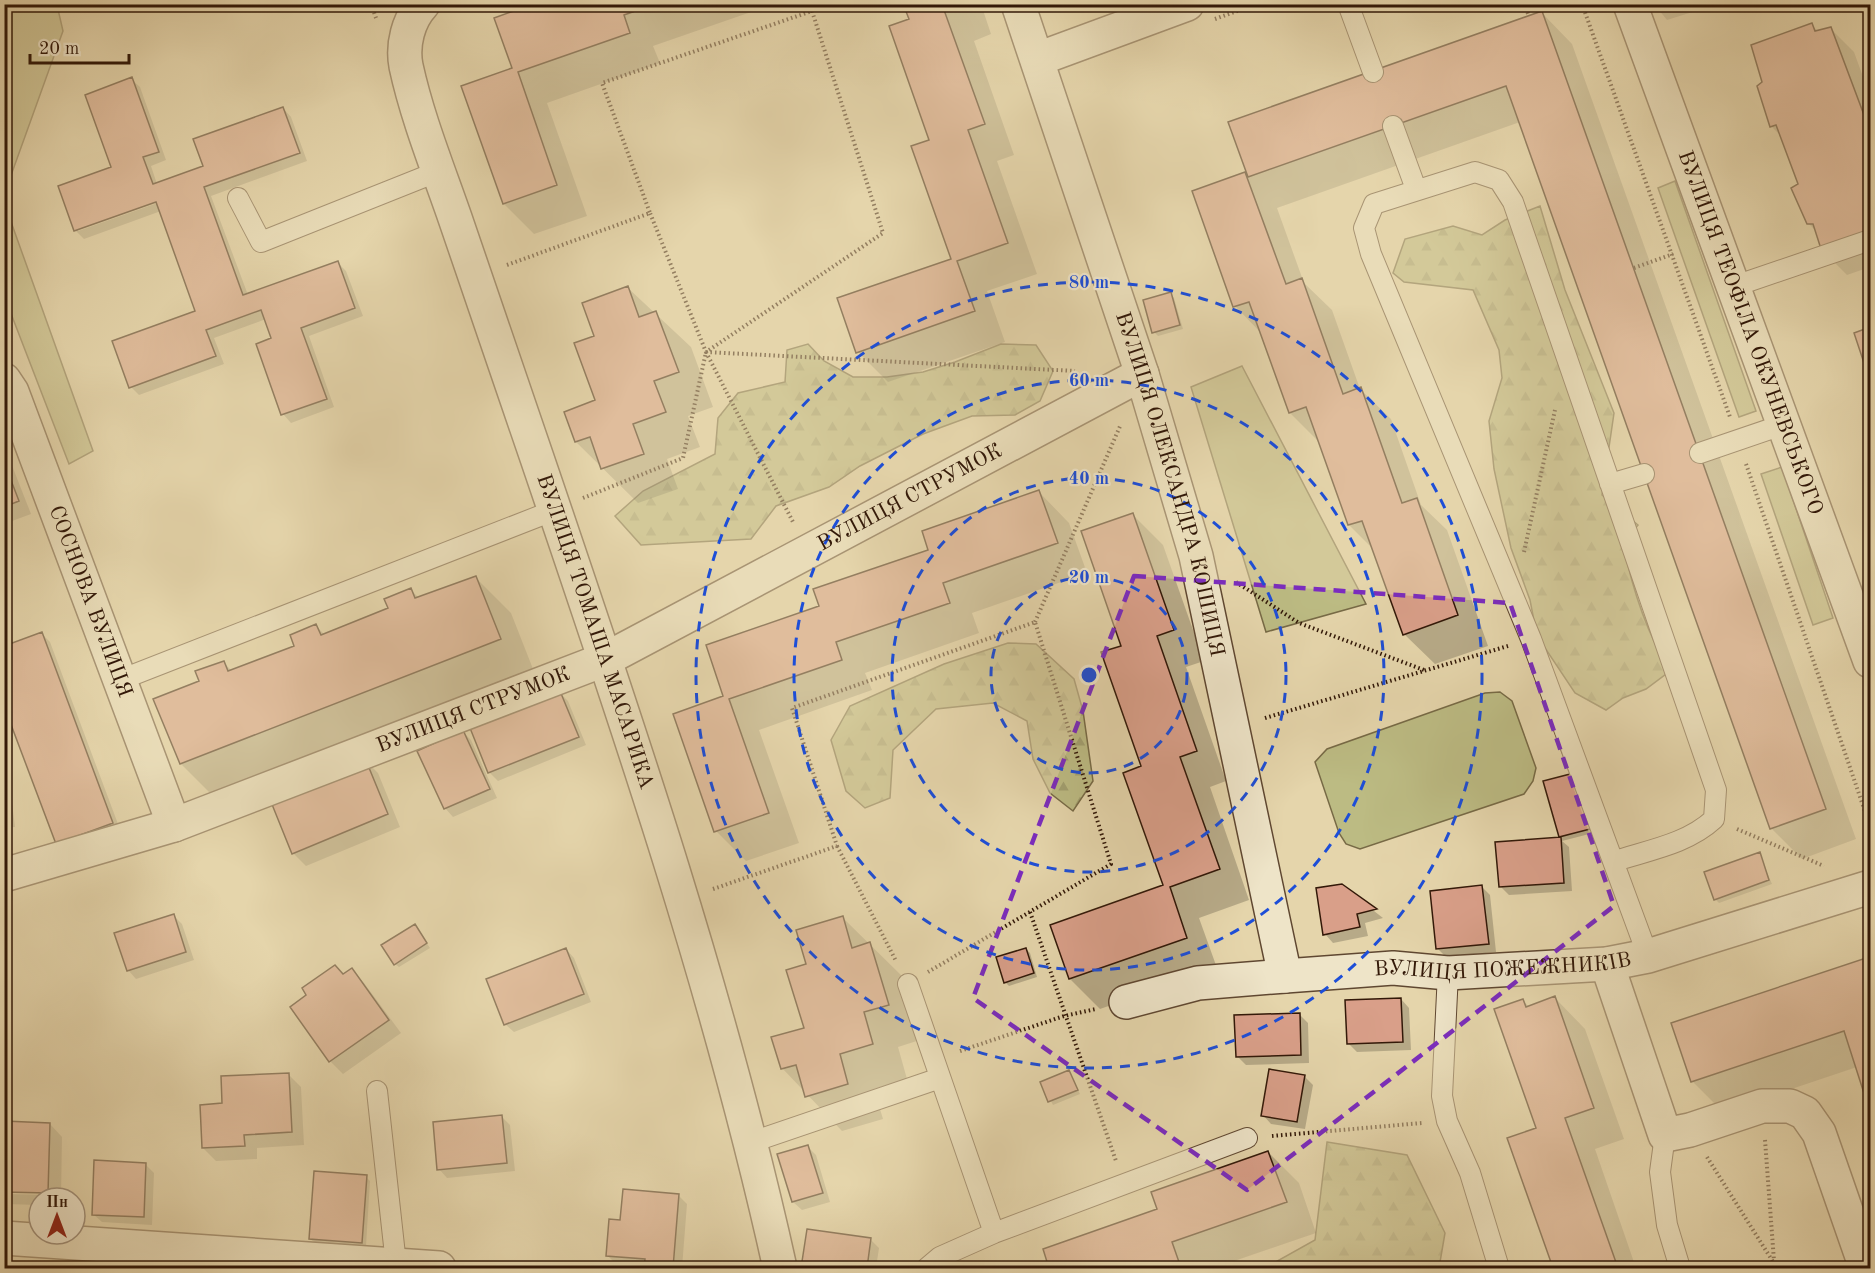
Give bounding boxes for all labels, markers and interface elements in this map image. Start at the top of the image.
scale bar [30,27,129,65]
text: 20 m [39,40,79,58]
street label: ВУЛИЦЯ ТЕОФІЛА ОКУНЕВСЬКОГО [1674,148,1826,518]
text: 80 m [1069,274,1109,292]
street label: ВУЛИЦЯ ОЛЕКСАНДРА КОШИЦЯ [1111,309,1228,659]
text: 60 m [1069,372,1109,390]
street label: ВУЛИЦЯ СТРУМОК [814,440,1006,555]
text: 40 m [1069,470,1109,488]
street label: ВУЛИЦЯ ТОМАША МАСАРИКА [533,471,657,792]
street label: СОСНОВА ВУЛИЦЯ [45,503,136,700]
text: 20 m [1069,569,1109,587]
street label: ВУЛИЦЯ СТРУМОК [374,663,573,757]
centre of rings [1079,665,1099,685]
street label: ВУЛИЦЯ ПОЖЕЖНИКІВ [1373,949,1633,984]
north arrow [27,1186,87,1246]
text: Пн [46,1195,68,1211]

